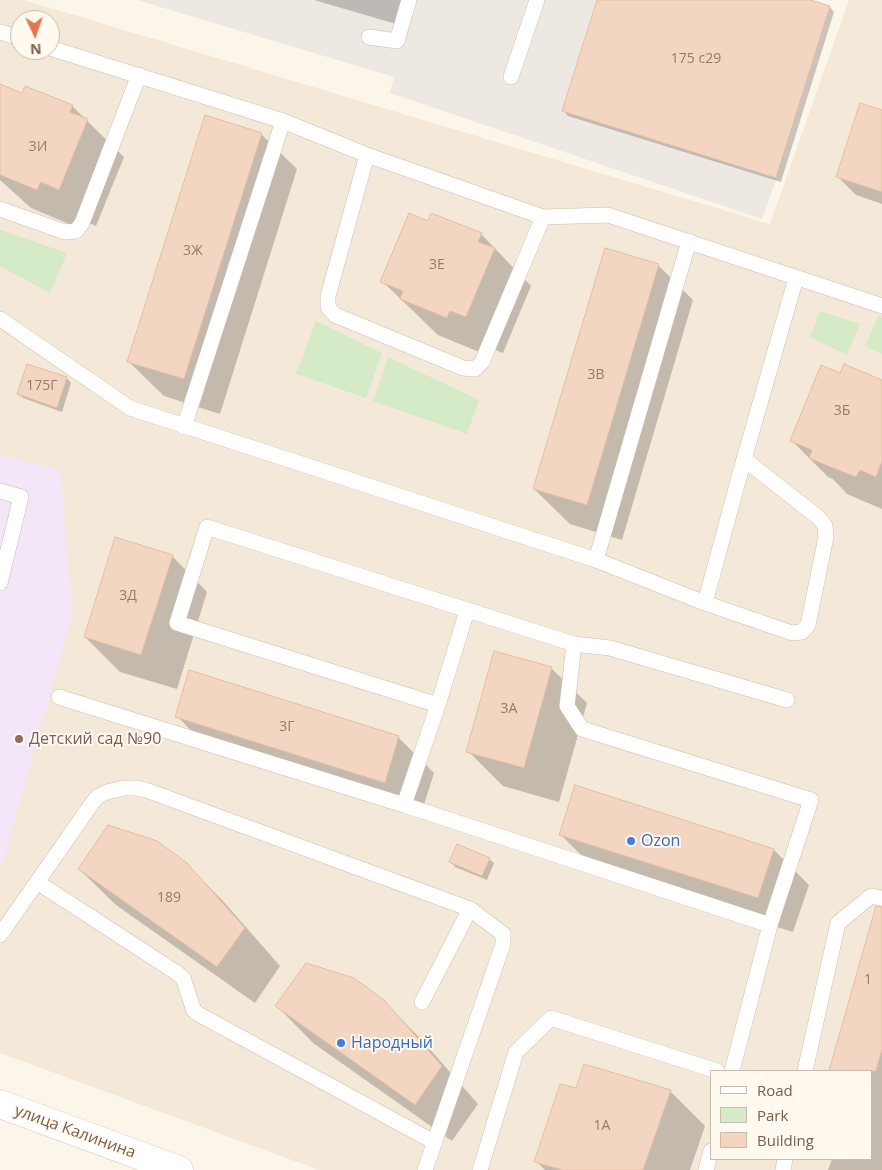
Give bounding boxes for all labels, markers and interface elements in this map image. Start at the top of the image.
north arrow [10,10,60,60]
text: N [30,40,42,59]
house number: 175 с29 [671,51,721,67]
house number: 3И [29,139,47,155]
house number: 3Ж [183,243,203,259]
house number: 3Е [429,257,445,273]
house number: 3В [587,367,605,383]
house number: 175Г [26,378,58,394]
house number: 3Б [834,403,850,419]
house number: 3Д [119,588,137,604]
house number: 3А [501,701,517,717]
house number: 3Г [279,719,295,735]
place label: Детский сад №90 [29,729,161,749]
marker: Детский сад №90 [13,733,25,745]
place label: Ozon [641,831,680,851]
marker: Ozon [625,835,637,847]
house number: 189 [157,890,181,906]
house number: 1 [864,972,872,988]
place label: Народный [351,1033,433,1053]
marker: Народный [335,1037,347,1049]
legend [710,1070,872,1160]
text: Road [757,1080,793,1100]
street label: улица Калинина [12,1101,138,1163]
text: Park [757,1105,788,1125]
house number: 1А [594,1118,610,1134]
text: Building [757,1130,814,1150]

